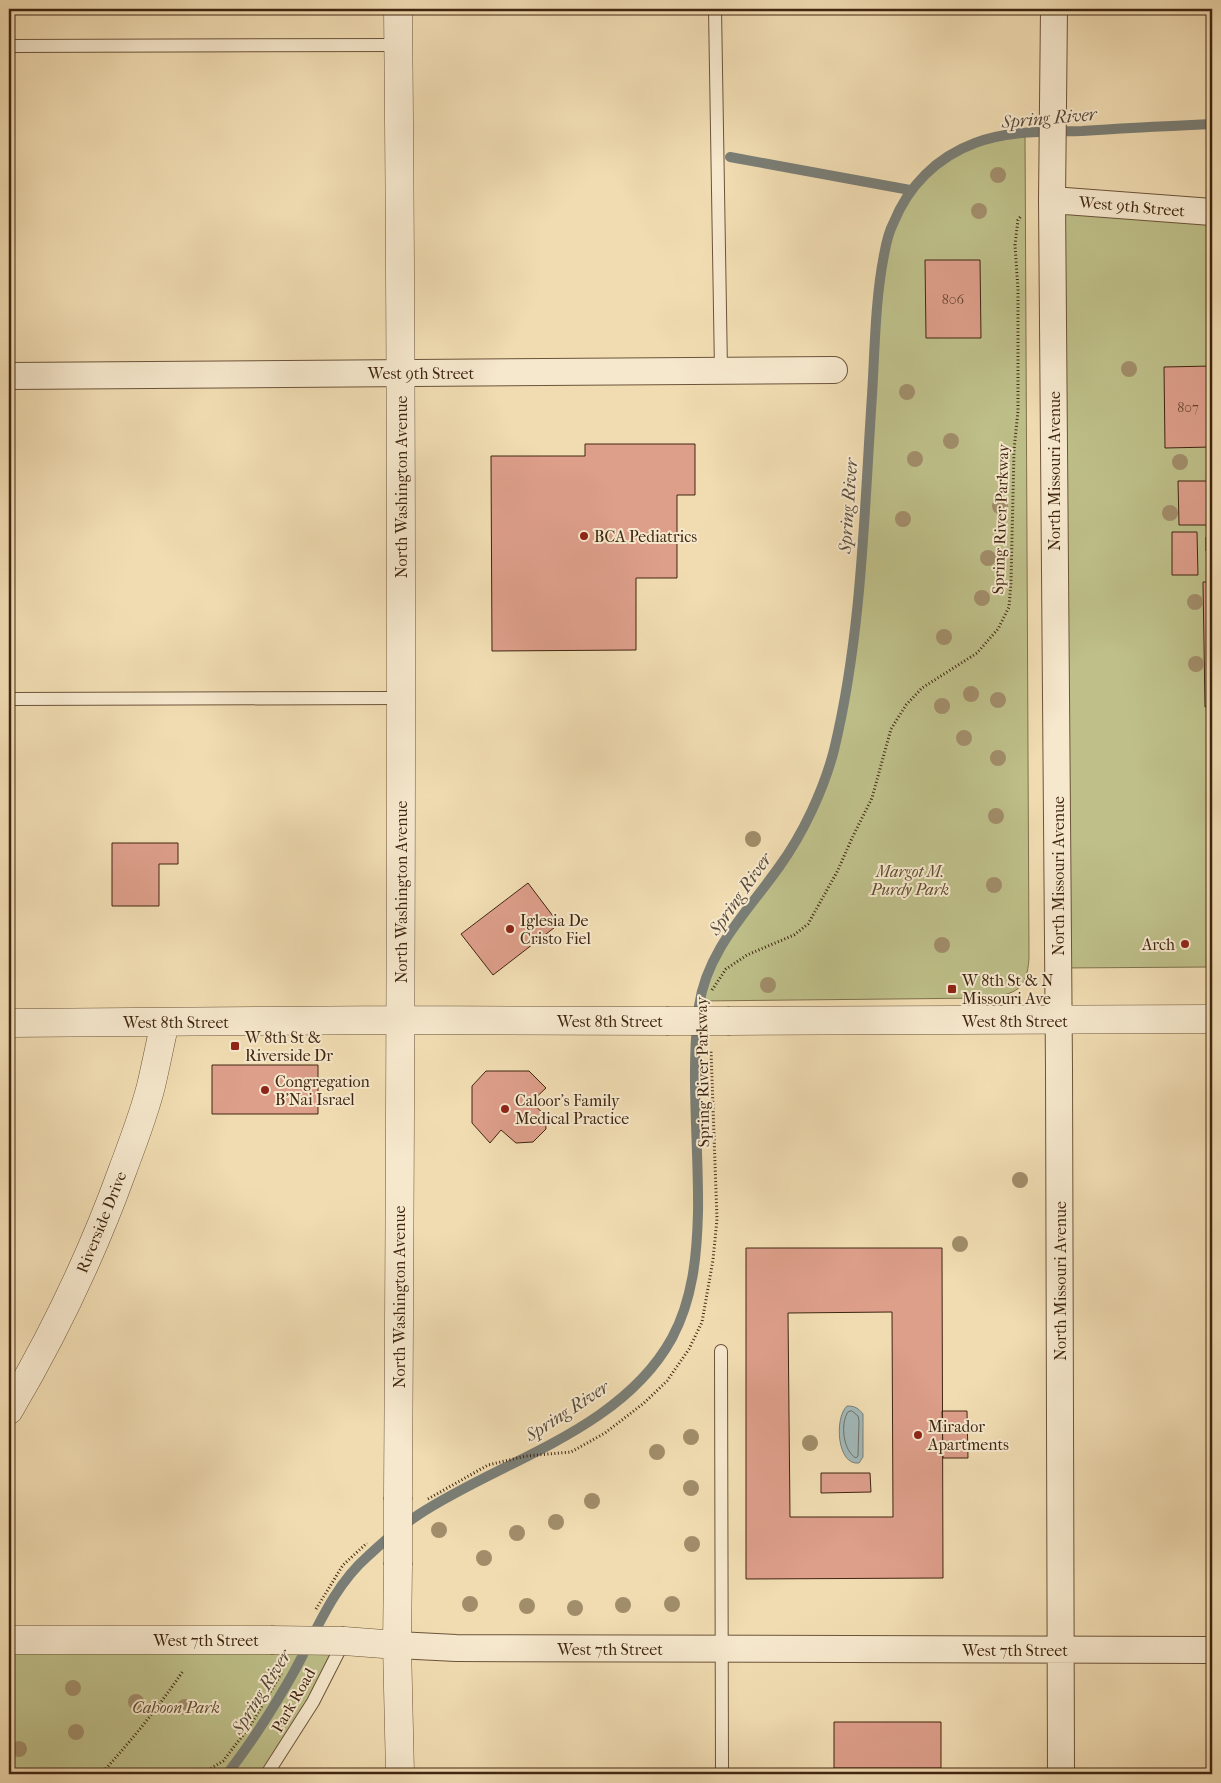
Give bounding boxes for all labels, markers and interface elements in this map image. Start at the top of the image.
water label: Spring River [1000,104,1099,133]
street label: West 9th Street [1077,192,1186,221]
house number: 806 [942,291,965,308]
street label: West 9th Street [367,364,474,383]
street label: North Missouri Avenue [1045,391,1064,551]
street label: North Washington Avenue [392,396,411,578]
house number: 807 [1177,399,1199,416]
street label: Spring River Parkway [988,443,1013,595]
water label: Spring River [835,456,862,555]
place label: BCA Pediatrics [594,527,697,546]
marker: BCA Pediatrics [578,530,590,542]
street label: North Missouri Avenue [1049,796,1068,956]
street label: North Washington Avenue [392,801,411,983]
water label: Spring River [704,848,778,940]
park label: Margot M. Purdy Park [870,862,949,899]
place label: Iglesia De Cristo Fiel [520,911,591,948]
marker: Iglesia De Cristo Fiel [504,923,516,935]
place label: Arch [1141,935,1175,954]
marker: Arch [1179,938,1191,950]
place label: W 8th St & N Missouri Ave [961,971,1053,1008]
marker: W 8th St & N Missouri Ave [946,983,958,995]
street label: Spring River Parkway [692,996,713,1148]
street label: West 8th Street [556,1012,663,1031]
street label: West 8th Street [961,1012,1068,1031]
street label: West 8th Street [122,1013,229,1032]
place label: W 8th St & Riverside Dr [244,1028,333,1065]
marker: W 8th St & Riverside Dr [229,1040,241,1052]
place label: Congregation B'Nai Israel [275,1072,371,1109]
marker: Congregation B'Nai Israel [259,1084,271,1096]
place label: Caloor's Family Medical Practice [515,1091,629,1128]
marker: Caloor's Family Medical Practice [499,1103,511,1115]
street label: Riverside Drive [72,1168,131,1276]
street label: North Missouri Avenue [1051,1201,1070,1361]
street label: North Washington Avenue [390,1206,409,1388]
water label: Spring River [521,1376,615,1447]
place label: Mirador Apartments [927,1417,1009,1454]
marker: Mirador Apartments [912,1429,924,1441]
street label: West 7th Street [152,1631,259,1650]
street label: West 7th Street [556,1640,663,1659]
street label: West 7th Street [961,1641,1068,1660]
water label: Spring River [227,1645,297,1739]
street label: Park Road [267,1665,320,1736]
park label: Cahoon Park [132,1698,220,1717]

